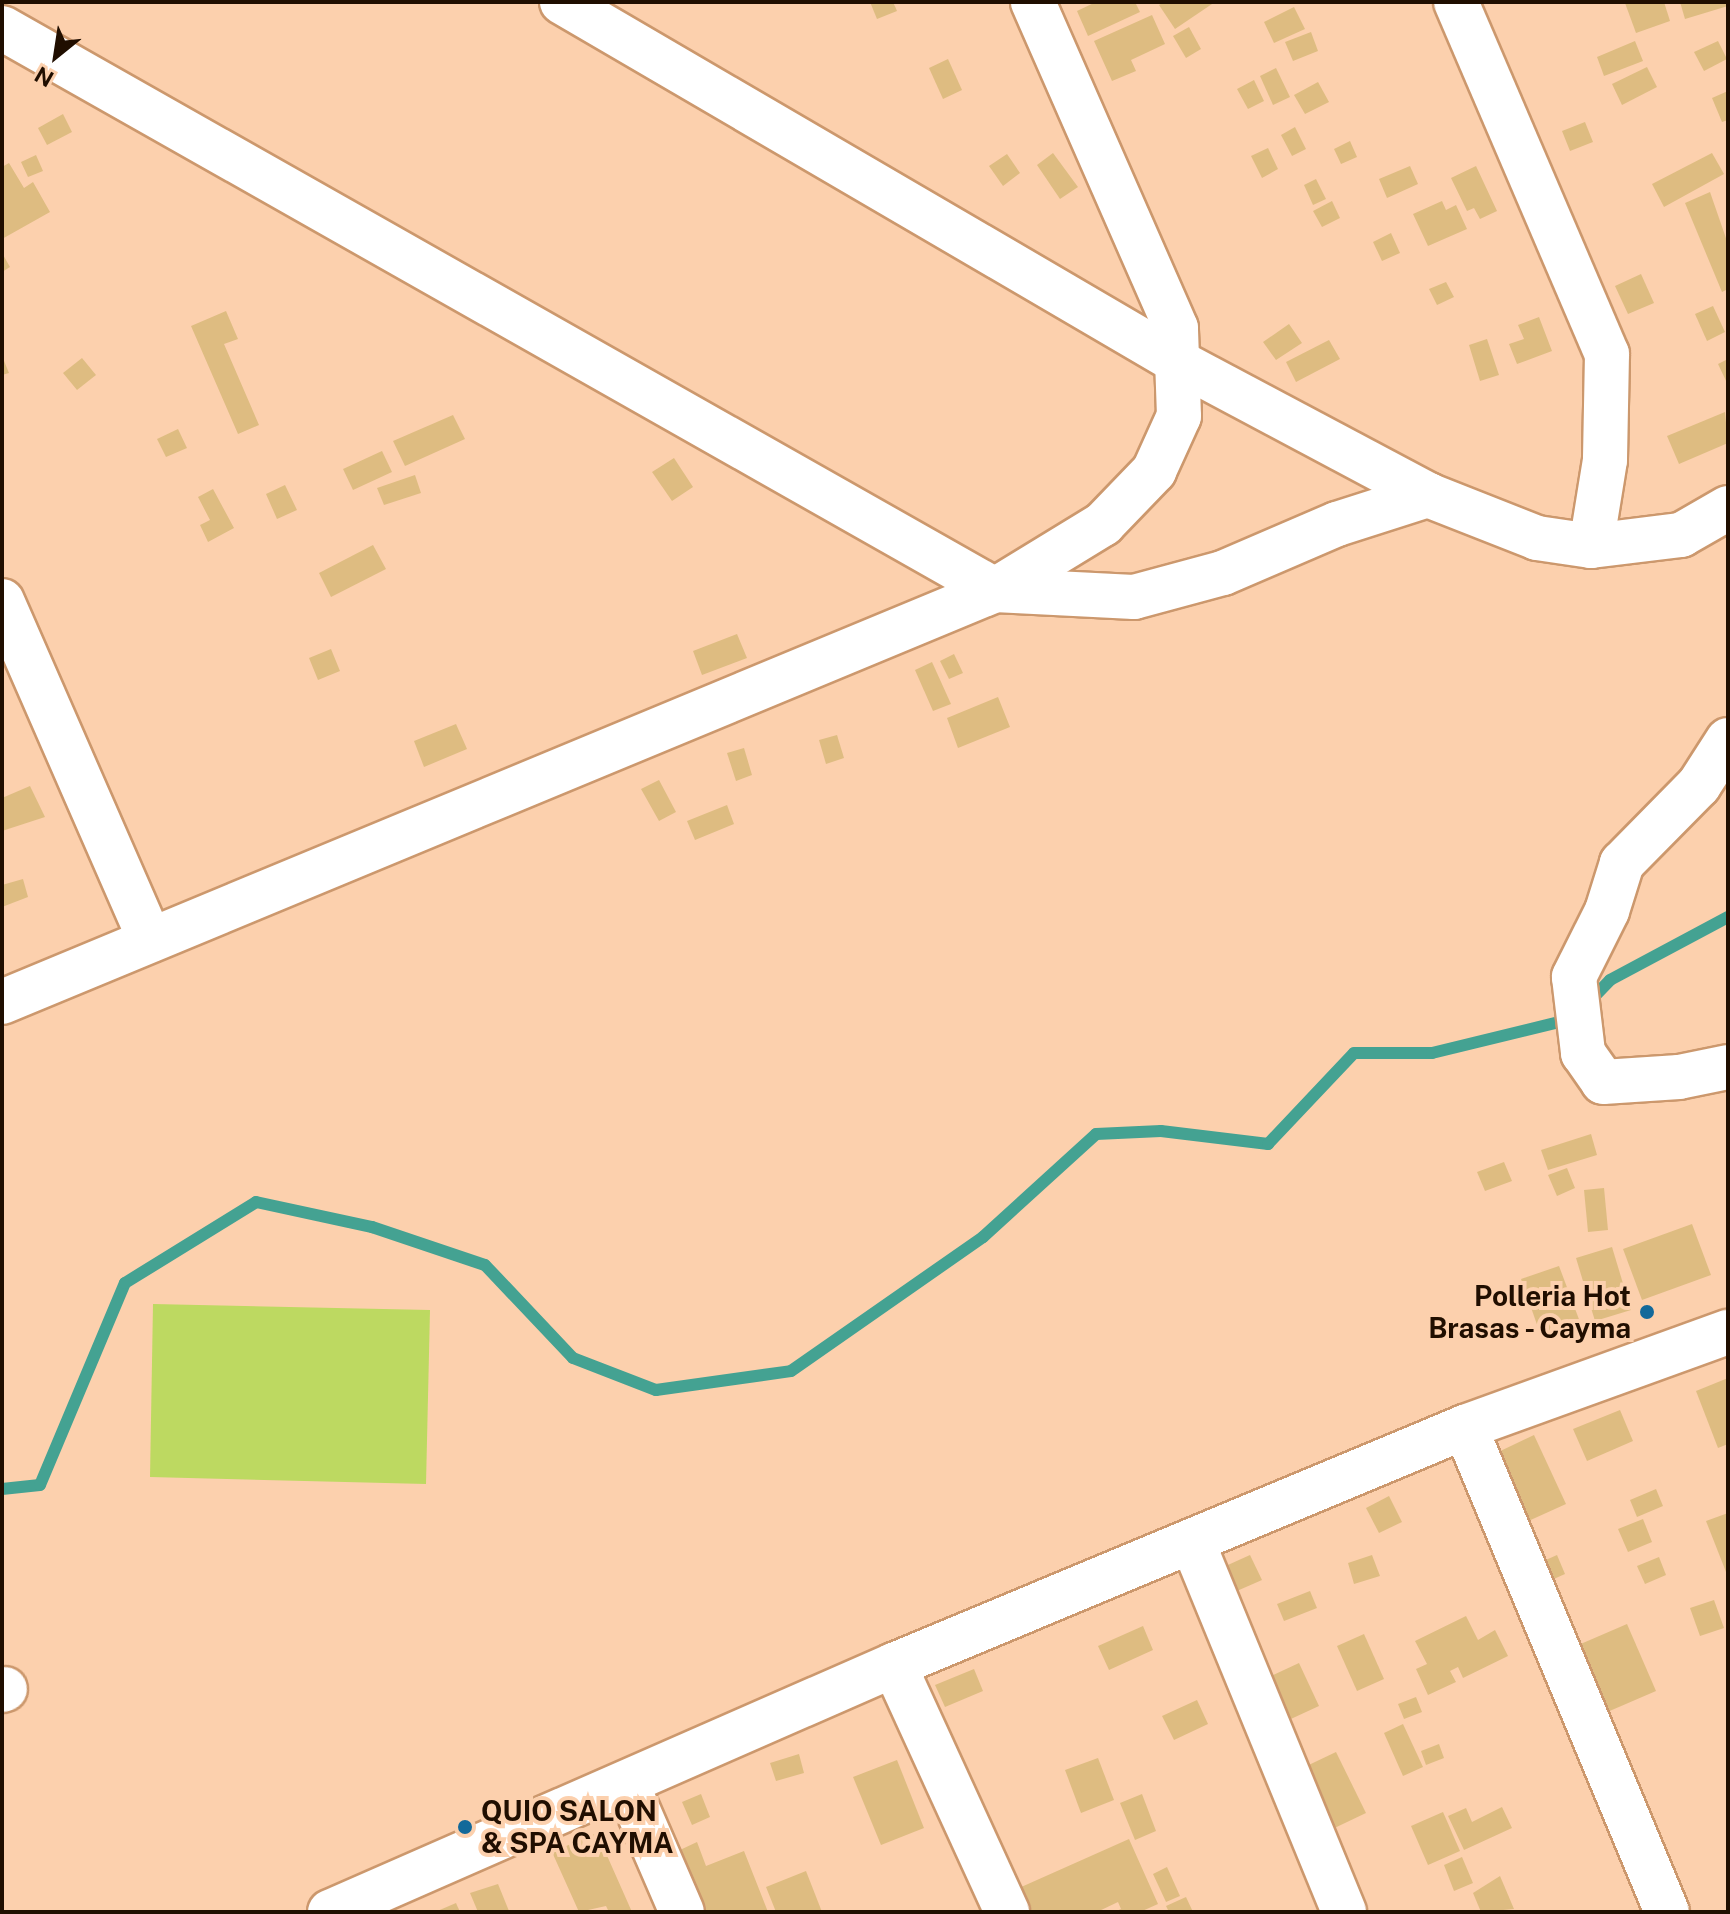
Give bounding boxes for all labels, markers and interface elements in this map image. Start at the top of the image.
north arrow [16,16,96,96]
text: N [30,61,58,92]
place label: Polleria Hot Brasas - Cayma [1424,1279,1631,1345]
marker: Polleria Hot Brasas - Cayma [1638,1303,1656,1321]
place label: QUIO SALON & SPA CAYMA [481,1794,674,1860]
marker: QUIO SALON & SPA CAYMA [456,1818,474,1836]

